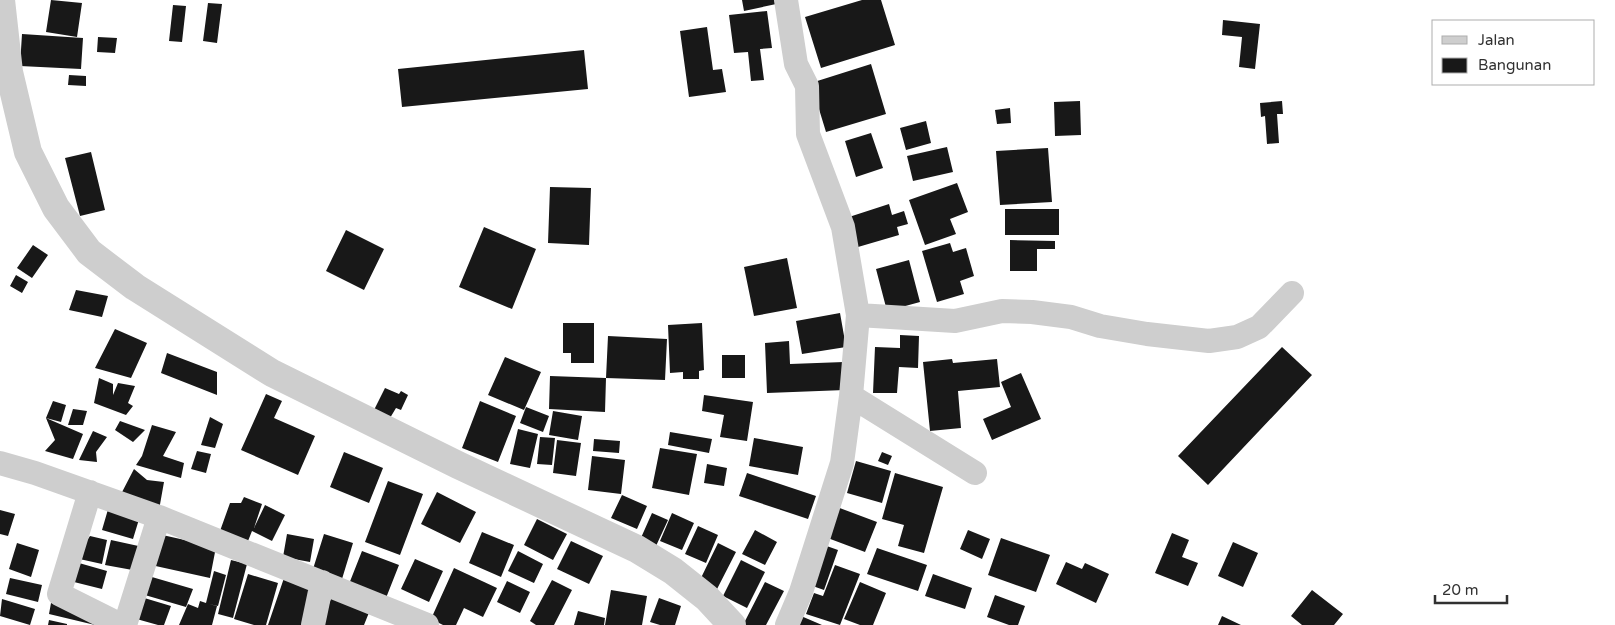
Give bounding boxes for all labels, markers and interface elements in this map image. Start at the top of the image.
legend [1432,20,1595,85]
text: Jalan [1478,31,1515,49]
text: Bangunan [1478,56,1551,74]
scale bar [1435,572,1508,604]
text: 20 m [1442,581,1479,599]

